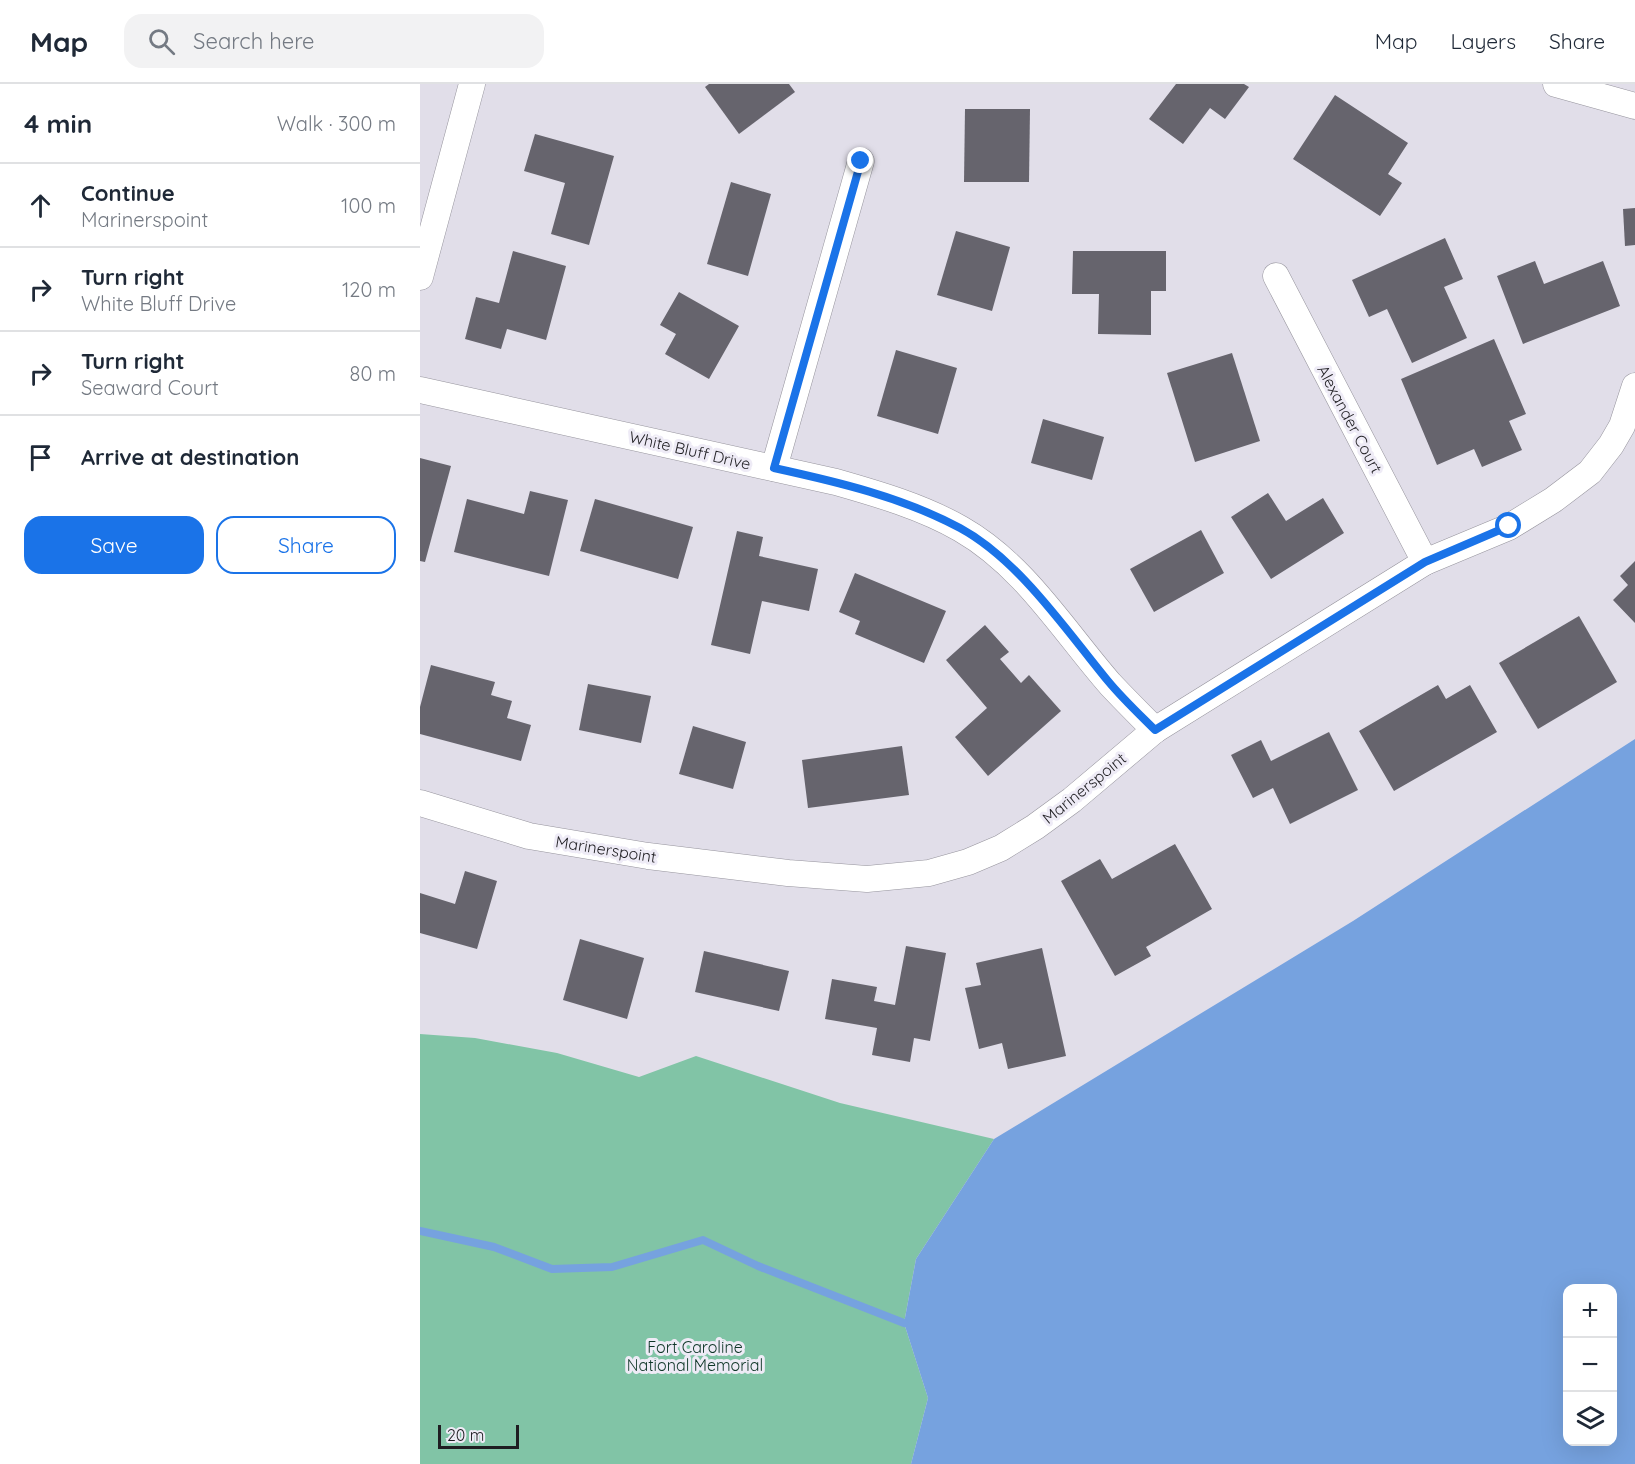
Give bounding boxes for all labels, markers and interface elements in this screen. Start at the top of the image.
search box [124,14,544,68]
text: Map [30,24,88,59]
icon: search [145,25,178,58]
text: Search here [193,27,315,55]
text: Map [1375,28,1418,54]
text: Layers [1451,28,1516,54]
text: Share [1549,28,1605,54]
text: 4 min [24,107,92,140]
text: Walk · 300 m [277,111,396,136]
route end [847,147,873,173]
text: Continue [81,179,175,207]
icon: ahead [24,189,57,222]
text: 100 m [341,193,396,218]
text: Marinerspoint [81,207,208,232]
text: Turn right [81,263,185,291]
icon: right [24,273,57,306]
text: 120 m [342,277,396,302]
text: White Bluff Drive [81,291,236,316]
text: Turn right [81,347,185,375]
icon: right [24,357,57,390]
text: 80 m [350,361,396,386]
street label: Alexander Court [1313,362,1387,476]
text: Seaward Court [81,375,219,400]
street label: White Bluff Drive [627,426,753,474]
icon: arrive [24,441,57,474]
text: Arrive at destination [81,443,299,471]
route start [1495,512,1521,538]
button: Save [24,516,204,574]
button: Share [216,516,396,574]
street label: Marinerspoint [1038,748,1130,828]
street label: Marinerspoint [554,831,658,867]
map controls [1563,1284,1617,1446]
button: + [1563,1284,1617,1338]
park label: Fort Caroline National Memorial [627,1337,763,1375]
button: − [1563,1338,1617,1392]
button: layers [1563,1392,1617,1446]
scale bar [438,1422,519,1450]
text: 20 m [447,1425,484,1445]

